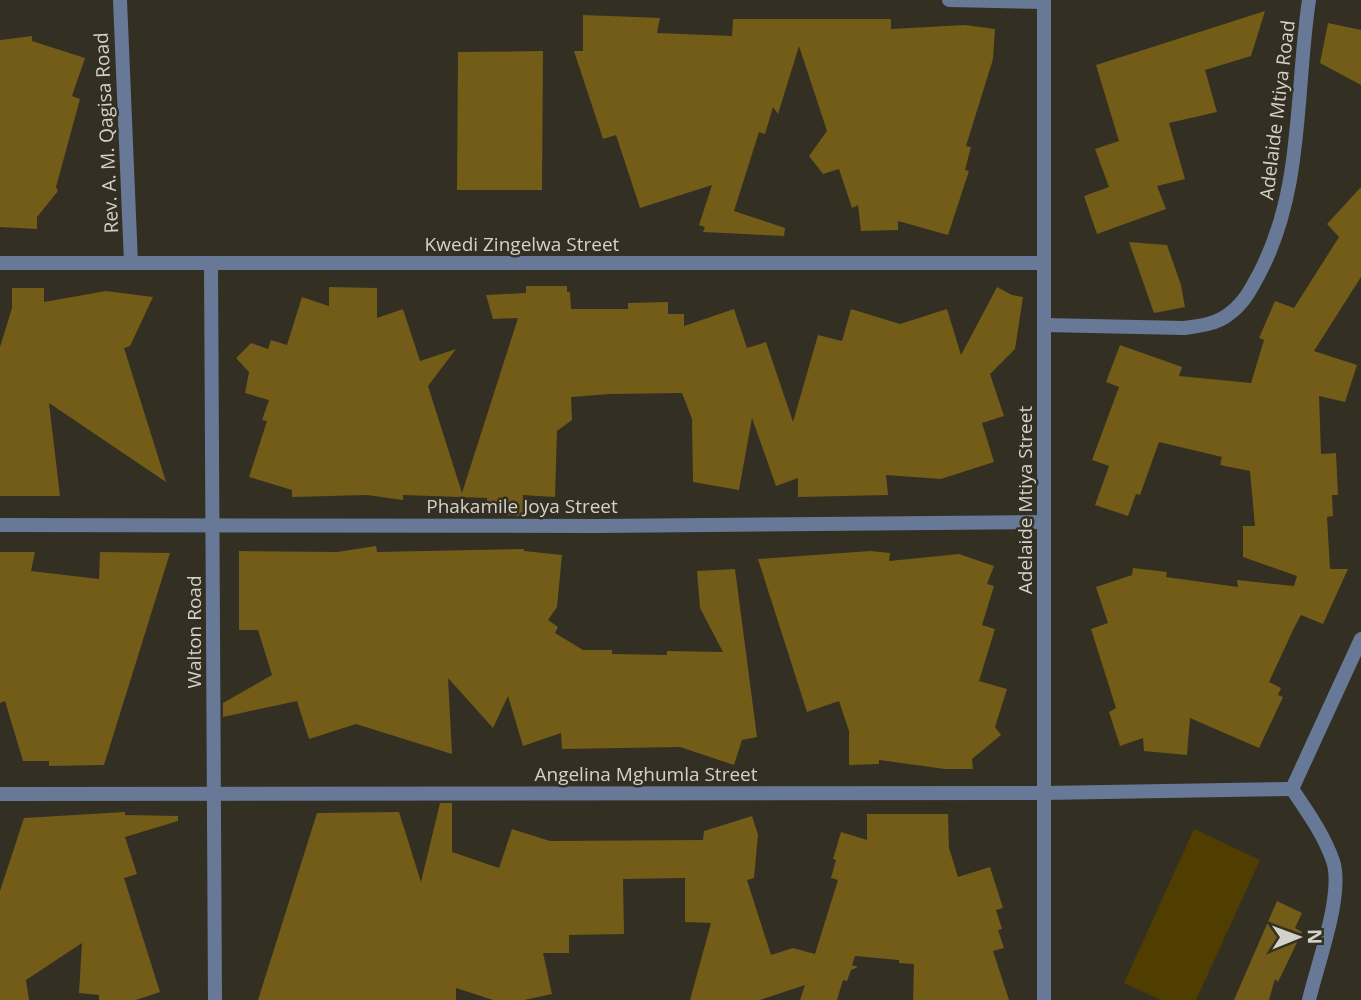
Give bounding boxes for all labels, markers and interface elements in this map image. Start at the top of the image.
street label: Adelaide Mtiya Road [1253,19,1301,201]
street label: Rev. A. M. Qagisa Road [88,32,124,234]
street label: Kwedi Zingelwa Street [425,231,620,257]
street label: Adelaide Mtiya Street [1012,406,1038,594]
street label: Phakamile Joya Street [426,493,618,519]
street label: Walton Road [181,575,207,689]
street label: Angelina Mghumla Street [534,761,758,787]
north arrow [1263,902,1333,972]
text: N [1302,929,1328,945]

